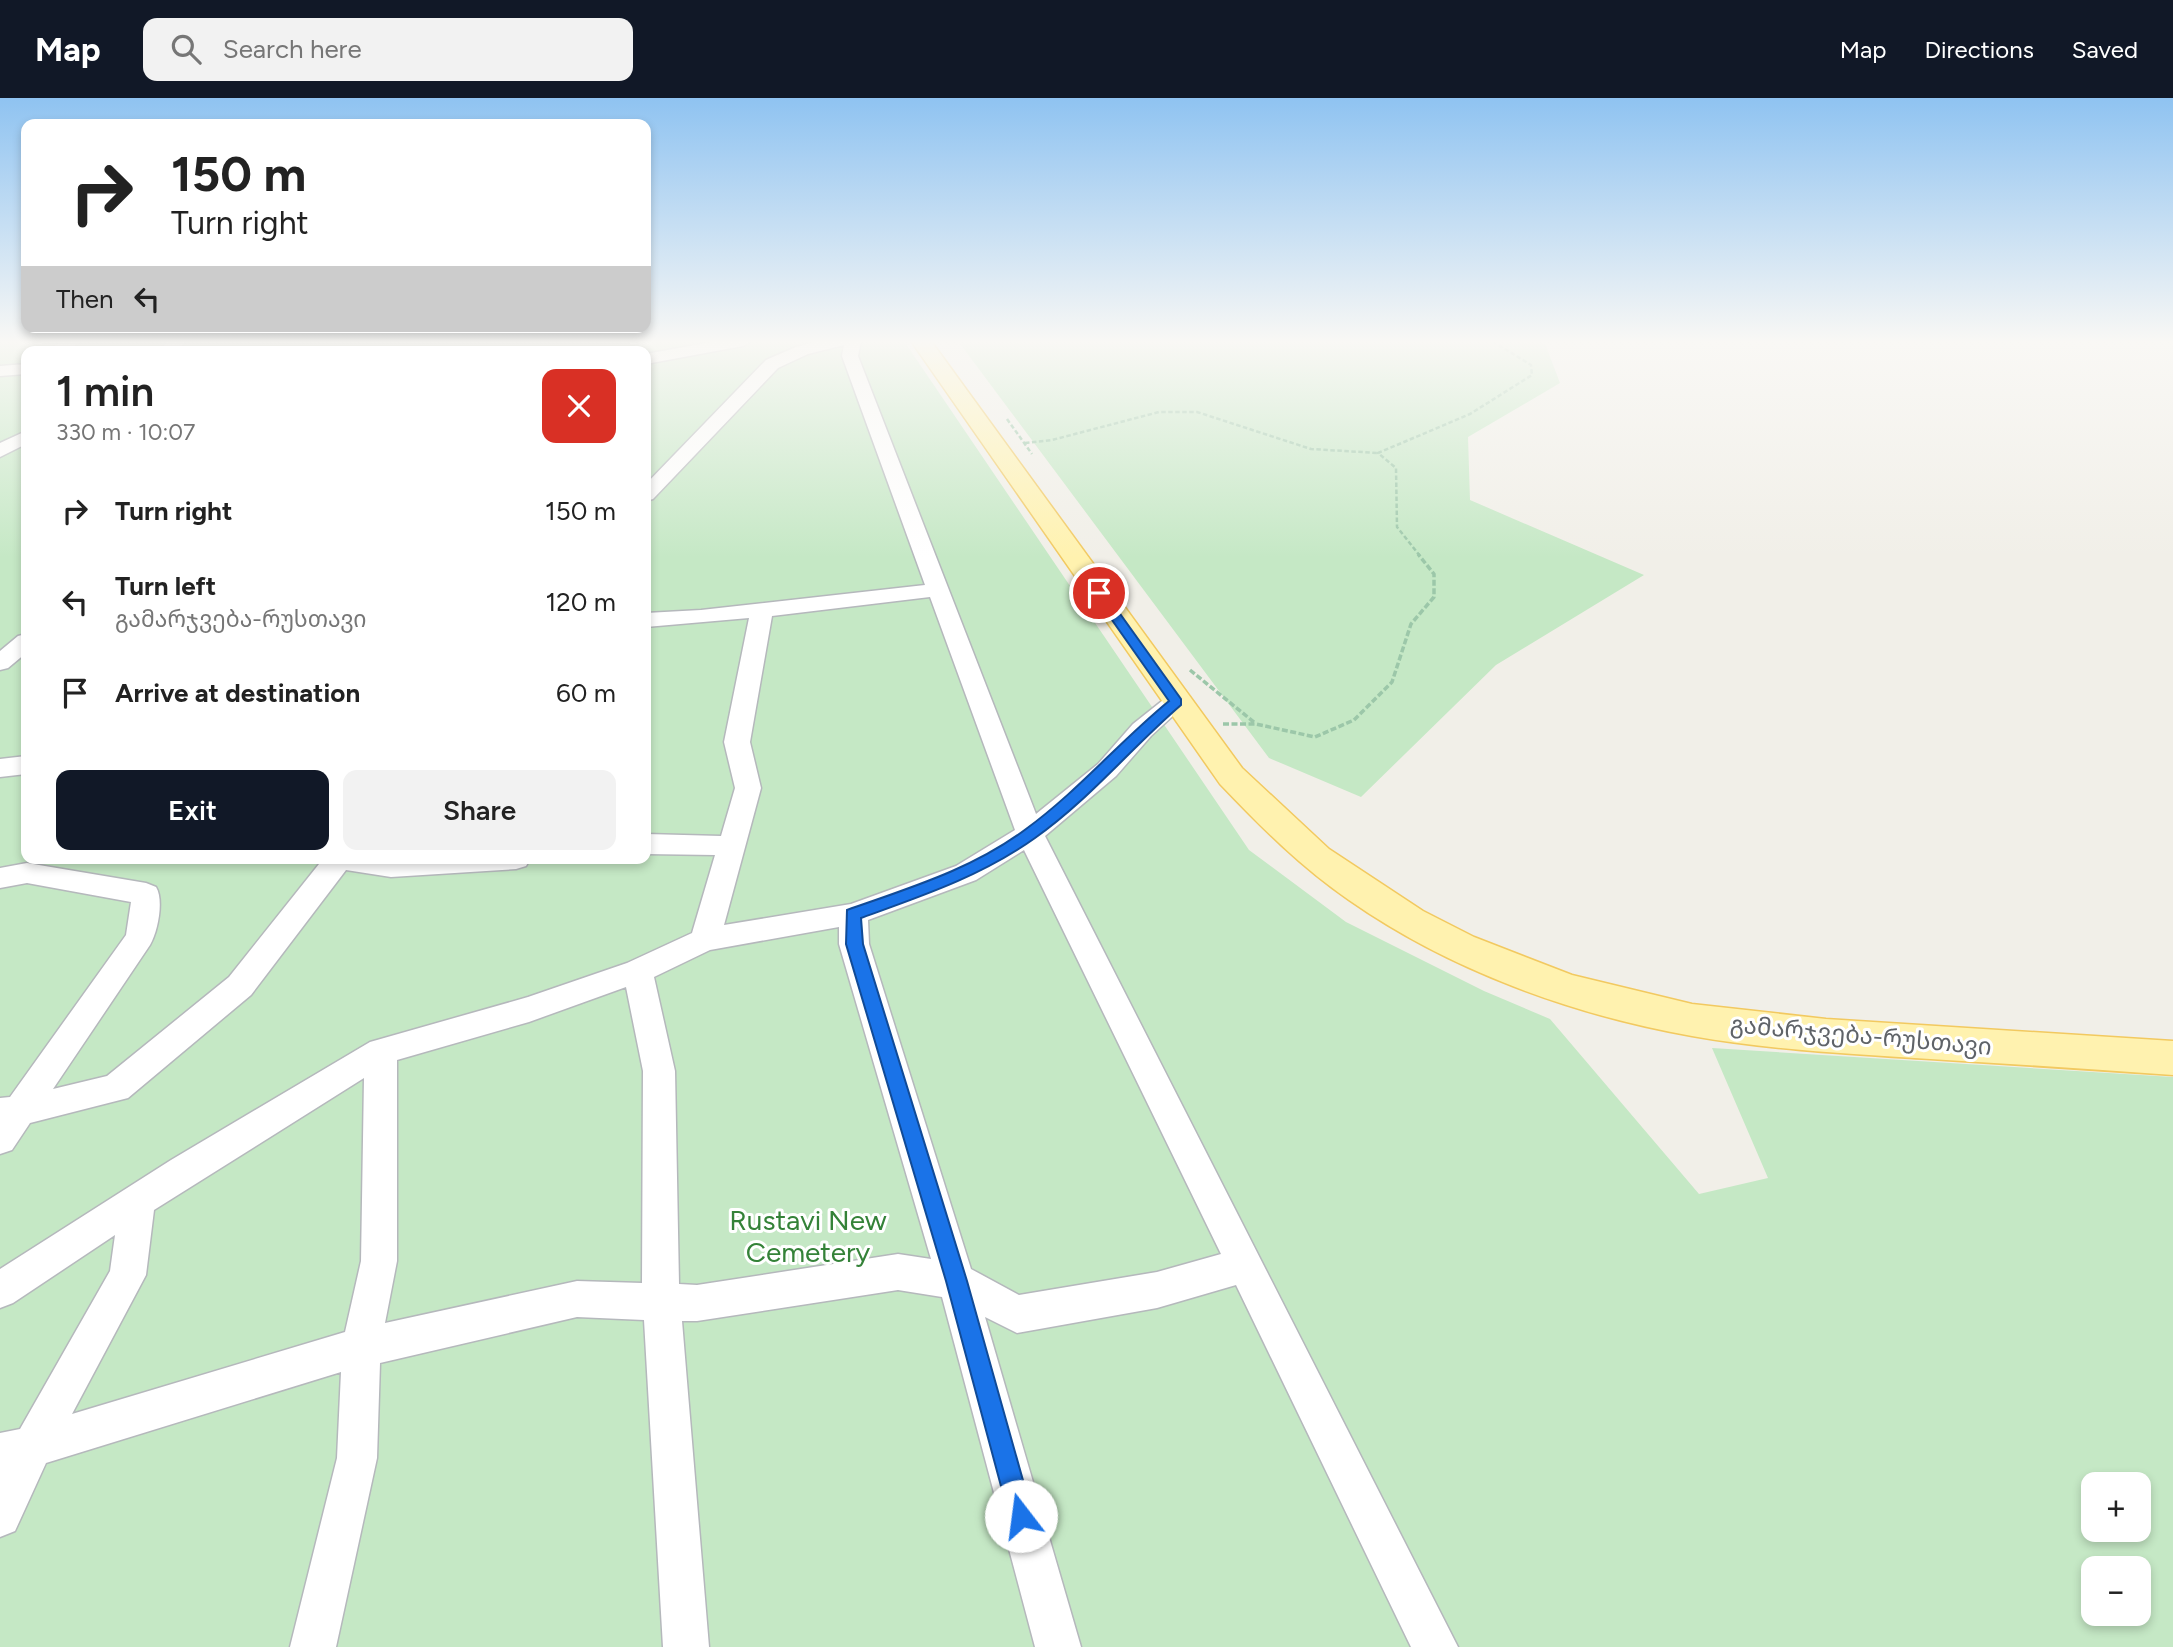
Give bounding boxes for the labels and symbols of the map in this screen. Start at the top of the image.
pin [1069,563,1129,623]
street label: გამარჯვება-რუსთავი [1729,1009,1993,1061]
park label: Rustavi New Cemetery [729,1203,887,1269]
position arrow [984,1479,1058,1553]

